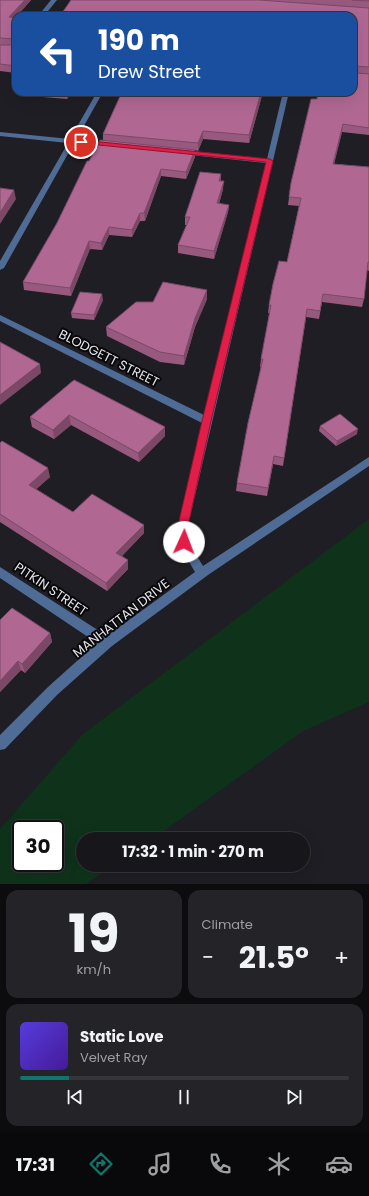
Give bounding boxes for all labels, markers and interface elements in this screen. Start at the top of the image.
text: 190 m [98,21,180,60]
icon: left [32,28,84,80]
text: Drew Street [98,59,201,84]
pin [64,125,98,159]
icon: arrive [70,131,92,153]
street label: BLODGETT STREET [56,325,162,391]
position arrow [163,521,205,563]
street label: PITKIN STREET [11,558,91,620]
street label: MANHATTAN DRIVE [69,574,173,662]
speed limit sign: 30 [12,820,64,872]
text: 17:32 · 1 min · 270 m [122,841,264,862]
text: 19 [68,897,120,970]
text: Climate [202,915,253,934]
text: 21.5° [239,936,309,979]
text: − [202,942,214,973]
text: + [334,942,349,973]
text: km/h [76,960,111,979]
text: Static Love [80,1026,164,1047]
text: Velvet Ray [80,1048,148,1067]
icon: previous [64,1086,86,1108]
icon: pause [173,1086,195,1108]
icon: next [283,1086,305,1108]
icon: directions [87,1150,115,1178]
icon: music [146,1150,174,1178]
icon: phone [206,1150,234,1178]
icon: climate [265,1150,293,1178]
icon: car [325,1150,353,1178]
text: 17:31 [16,1152,55,1177]

